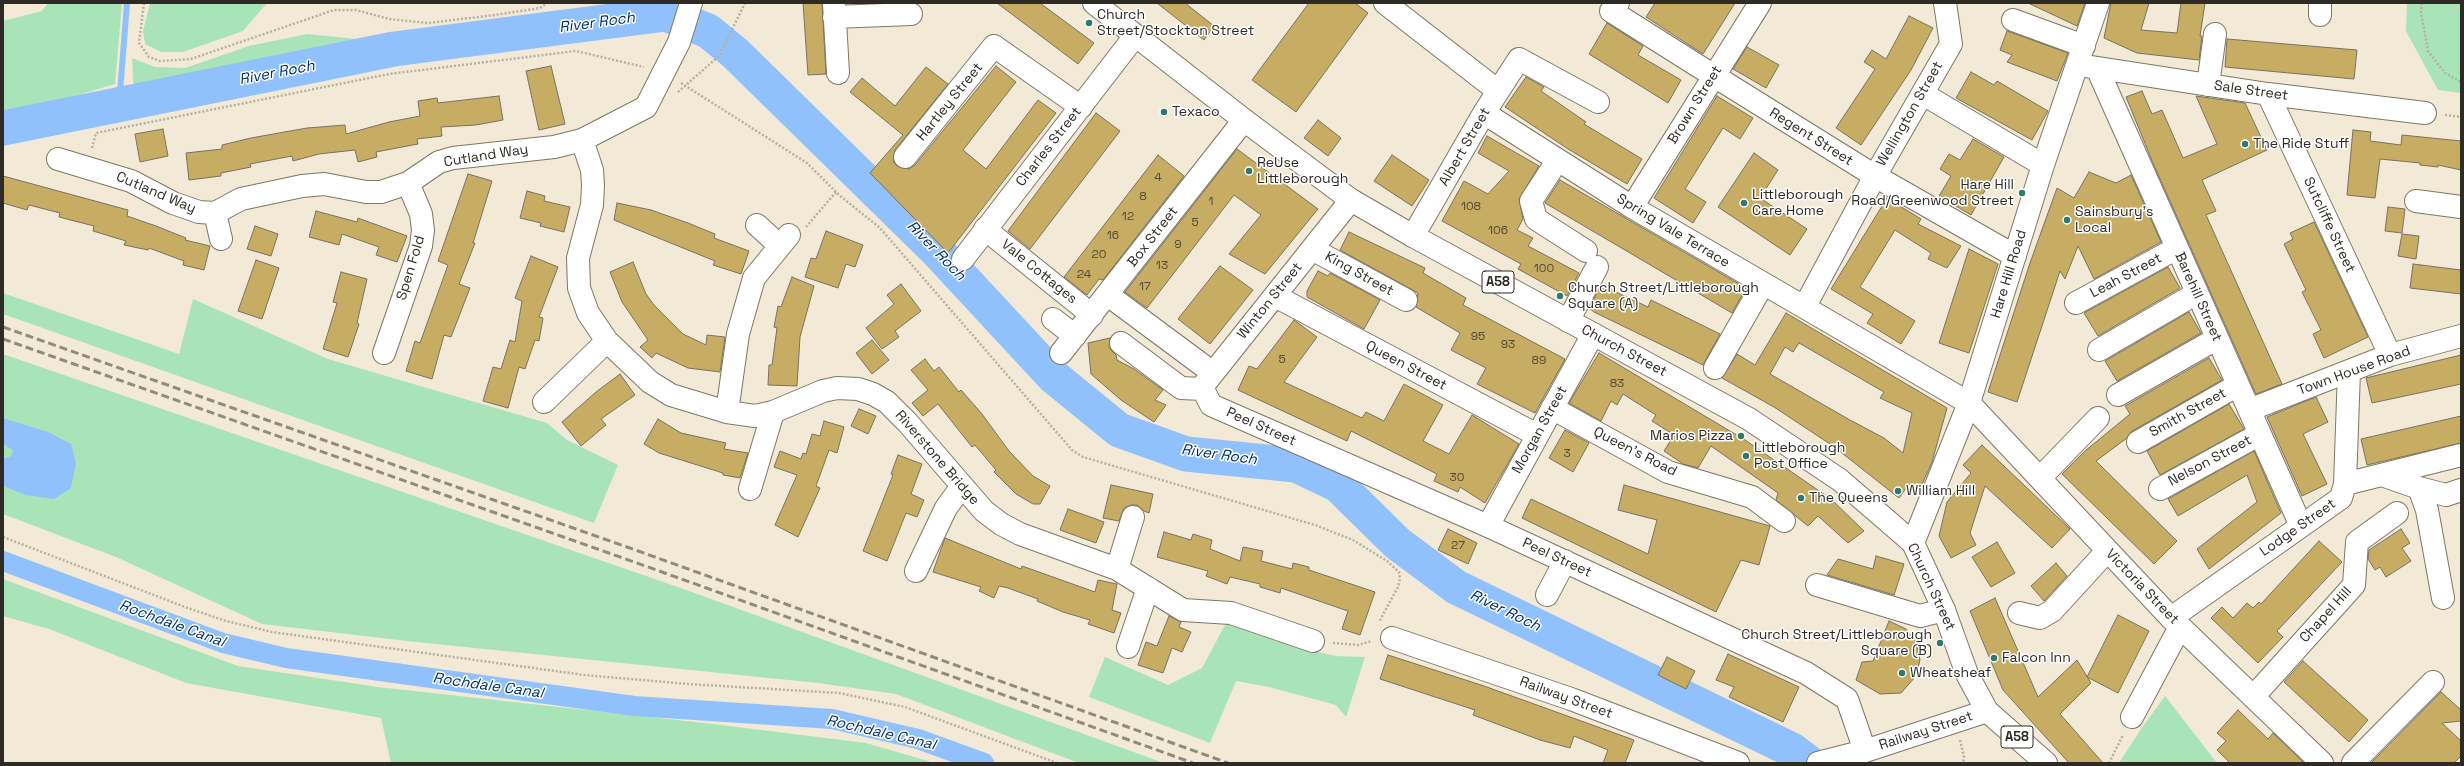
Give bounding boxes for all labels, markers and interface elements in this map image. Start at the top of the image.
place label: Church Street/Stockton Street [1097,7,1254,40]
water label: River Roch [558,9,636,37]
marker: Church Street/Stockton Street [1084,18,1094,28]
water label: River Roch [238,57,316,89]
street label: Wellington Street [1873,59,1947,169]
street label: Hartley Street [913,60,987,144]
street label: Brown Street [1664,63,1726,147]
street label: Sale Street [2213,77,2289,105]
street label: Charles Street [1013,104,1085,190]
place label: Texaco [1172,104,1220,120]
street label: Albert Street [1436,105,1494,189]
street label: Regent Street [1766,105,1856,169]
marker: Texaco [1159,107,1169,117]
place label: The Ride Stuff [2253,136,2349,152]
marker: The Ride Stuff [2240,139,2250,149]
street label: Cutland Way [443,141,529,171]
place label: ReUse Littleborough [1257,155,1348,188]
marker: ReUse Littleborough [1244,166,1254,176]
street label: Cutland Way [113,169,199,217]
house number: 4 [1154,171,1162,185]
street label: Sutcliffe Street [2299,175,2359,275]
place label: Hare Hill Road/Greenwood Street [1851,177,2014,210]
place label: Littleborough Care Home [1752,187,1843,220]
marker: Hare Hill Road/Greenwood Street [2017,188,2027,198]
house number: 8 [1139,190,1147,204]
street label: Spring Vale Terrace [1613,191,1733,271]
house number: 1 [1208,195,1214,209]
marker: Littleborough Care Home [1739,198,1749,208]
house number: 108 [1461,200,1481,214]
street label: Box Street [1124,203,1182,271]
place label: Sainsbury's Local [2075,204,2153,236]
house number: 12 [1122,210,1134,224]
marker: Sainsbury's Local [2062,215,2072,225]
house number: 5 [1191,216,1199,230]
water label: River Roch [903,217,969,285]
house number: 106 [1488,224,1508,238]
street label: Hare Hill Road [1988,228,2030,320]
house number: 16 [1107,229,1119,243]
street label: Spen Fold [393,234,429,302]
street label: Vale Cottages [998,236,1080,308]
house number: 9 [1174,238,1182,252]
house number: 20 [1092,248,1106,262]
street label: King Street [1322,248,1396,300]
street label: Leah Street [2087,250,2165,302]
street label: Barehill Street [2171,250,2225,344]
house number: 13 [1156,259,1168,273]
street label: Winton Street [1234,259,1306,343]
house number: 100 [1534,262,1554,276]
house number: 24 [1077,268,1091,282]
road number: A58 [1482,271,1514,293]
house number: 17 [1139,280,1151,294]
place label: Church Street/Littleborough Square (A) [1568,280,1759,312]
marker: Church Street/Littleborough Square (A) [1555,291,1565,301]
street label: Church Street [1578,321,1670,381]
house number: 95 [1471,330,1485,344]
street label: Queen Street [1363,338,1449,394]
house number: 93 [1501,338,1515,352]
street label: Town House Road [2295,343,2413,399]
house number: 5 [1278,353,1286,367]
house number: 89 [1532,354,1546,368]
house number: 83 [1610,377,1624,391]
street label: Morgan Street [1509,383,1571,477]
street label: Smith Street [2147,385,2229,441]
street label: Peel Street [1224,404,1298,450]
street label: Riverstone Bridge [891,407,983,509]
street label: Queen's Road [1590,424,1680,480]
place label: Marios Pizza [1650,428,1733,444]
marker: Marios Pizza [1736,431,1746,441]
street label: Nelson Street [2165,432,2255,490]
place label: Littleborough Post Office [1754,440,1845,472]
water label: River Roch [1180,441,1258,469]
house number: 3 [1563,447,1571,461]
marker: Littleborough Post Office [1741,451,1751,461]
house number: 30 [1450,471,1464,485]
place label: William Hill [1906,483,1975,499]
marker: William Hill [1893,486,1903,496]
place label: The Queens [1809,490,1888,506]
marker: The Queens [1796,493,1806,503]
street label: Lodge Street [2257,496,2339,560]
street label: Peel Street [1520,535,1594,581]
house number: 27 [1451,539,1465,553]
street label: Church Street [1903,541,1959,633]
street label: Victoria Street [2102,546,2182,628]
street label: Chapel Hill [2297,584,2355,646]
water label: River Roch [1467,586,1543,636]
water label: Rochdale Canal [117,597,227,651]
place label: Church Street/Littleborough Square (B) [1741,627,1932,660]
marker: Church Street/Littleborough Square (B) [1935,638,1945,648]
place label: Falcon Inn [2002,650,2071,666]
marker: Falcon Inn [1989,653,1999,663]
place label: Wheatsheaf [1910,665,1991,681]
marker: Wheatsheaf [1897,668,1907,678]
water label: Rochdale Canal [432,669,544,703]
street label: Railway Street [1517,673,1615,723]
street label: Railway Street [1877,708,1975,754]
water label: Rochdale Canal [825,712,937,754]
road number: A58 [2001,726,2033,748]

